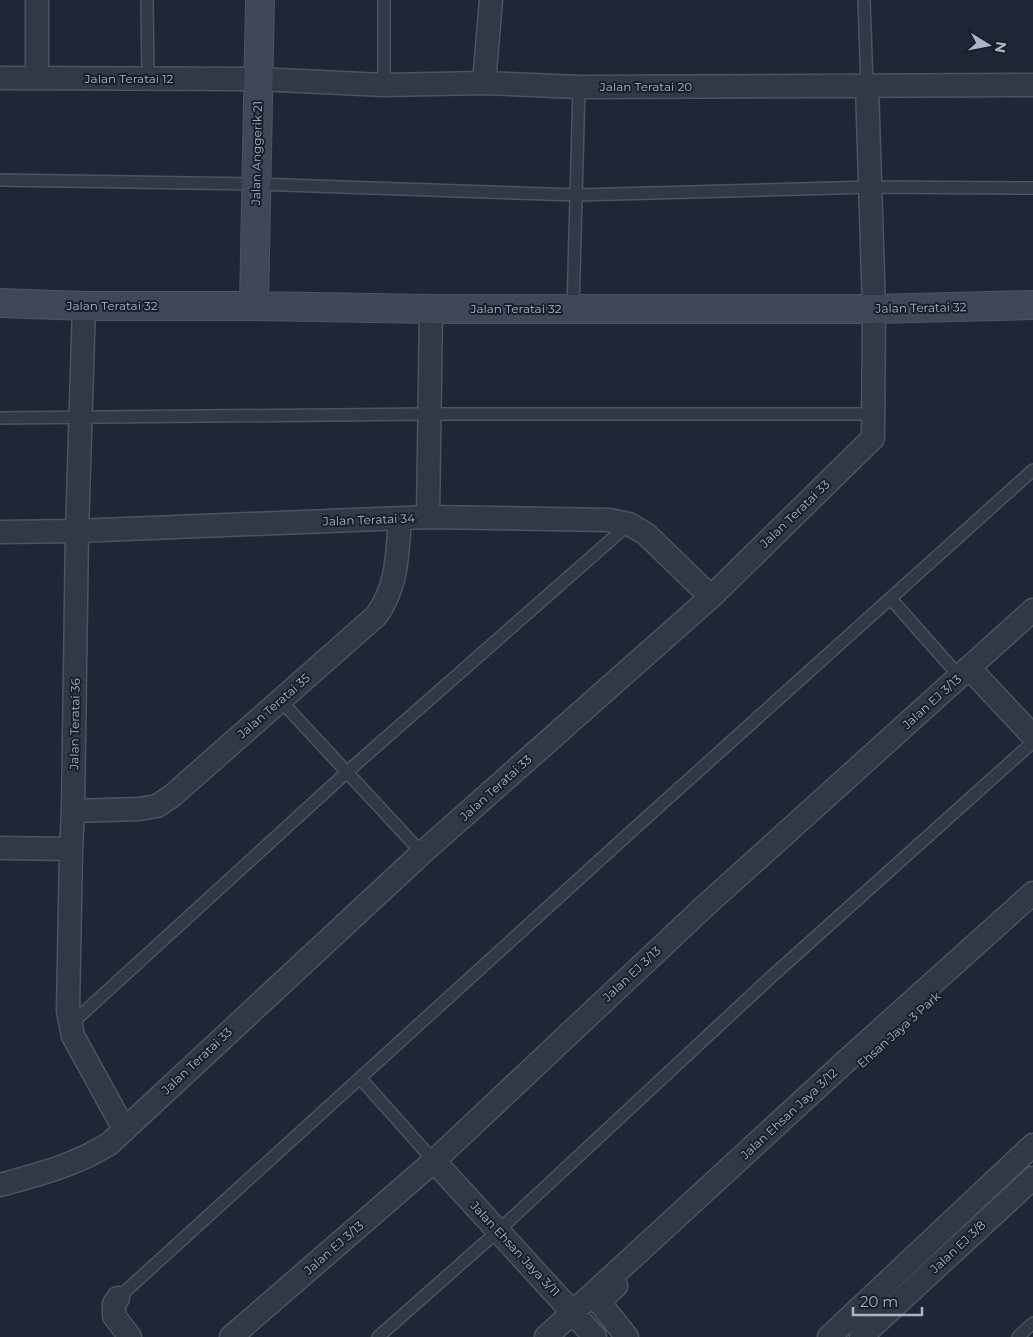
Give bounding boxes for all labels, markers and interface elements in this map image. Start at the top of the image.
north arrow [963,20,1013,70]
text: N [991,40,1011,54]
street label: Jalan Teratai 12 [84,71,174,86]
street label: Jalan Teratai 20 [599,79,692,94]
street label: Jalan Anggerik 21 [248,101,265,206]
street label: Jalan Teratai 32 [65,298,158,313]
street label: Jalan Teratai 32 [874,299,967,316]
street label: Jalan Teratai 32 [469,301,562,316]
street label: Jalan Teratai 33 [756,476,833,551]
street label: Jalan Teratai 34 [322,510,415,529]
street label: Jalan Teratai 35 [234,670,313,742]
street label: Jalan EJ 3/13 [898,671,964,733]
street label: Jalan Teratai 36 [66,678,83,771]
street label: Jalan Teratai 33 [456,751,535,824]
street label: Jalan EJ 3/13 [599,943,664,1005]
street label: Ehsan Jaya 3 Park [854,988,944,1071]
street label: Jalan Teratai 33 [157,1024,235,1098]
street label: Jalan Ehsan Jaya 3/12 [737,1065,840,1163]
street label: Jalan Ehsan Jaya 3/11 [467,1197,563,1299]
street label: Jalan EJ 3/8 [926,1217,989,1277]
street label: Jalan EJ 3/13 [300,1218,367,1278]
scale bar [853,1284,922,1316]
text: 20 m [860,1292,898,1311]

